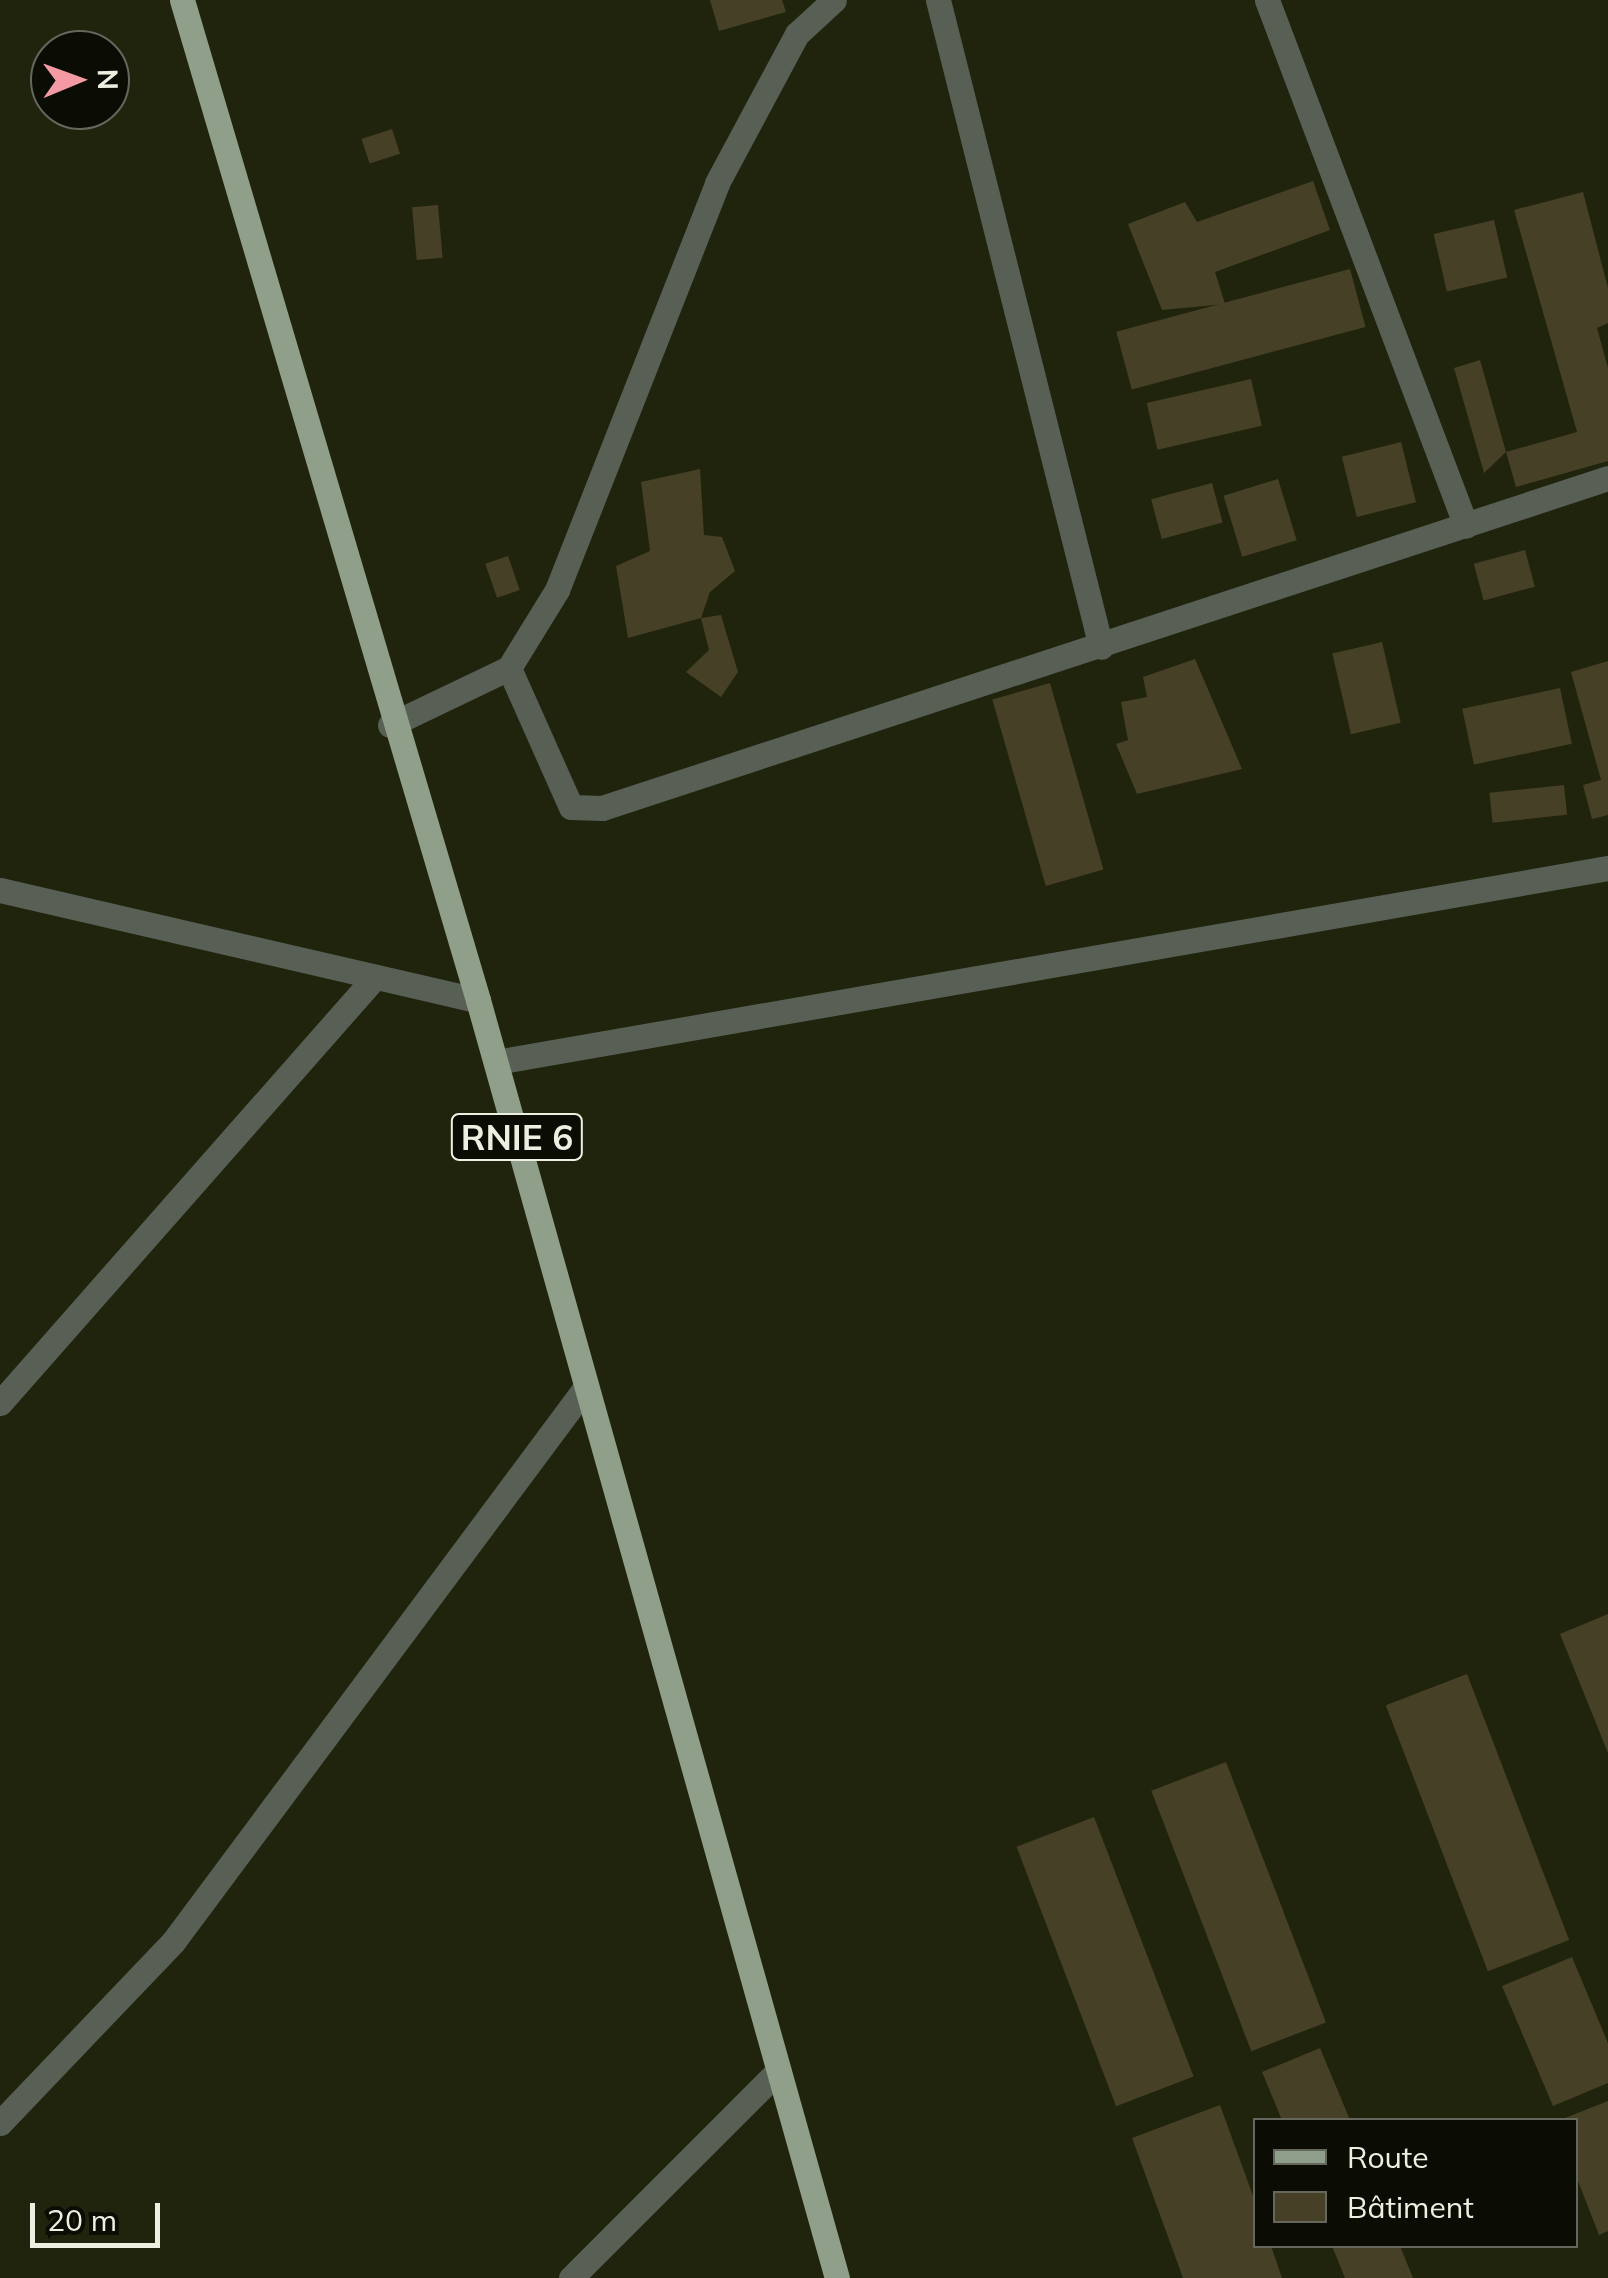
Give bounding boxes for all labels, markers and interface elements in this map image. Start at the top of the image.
north arrow [30,30,130,130]
text: N [91,69,126,90]
road number: RNIE 6 [450,1107,584,1167]
legend [1253,2118,1578,2248]
text: Route [1347,2138,1429,2176]
scale bar [35,2183,165,2245]
text: Bâtiment [1347,2188,1474,2226]
text: 20 m [47,2201,117,2239]

